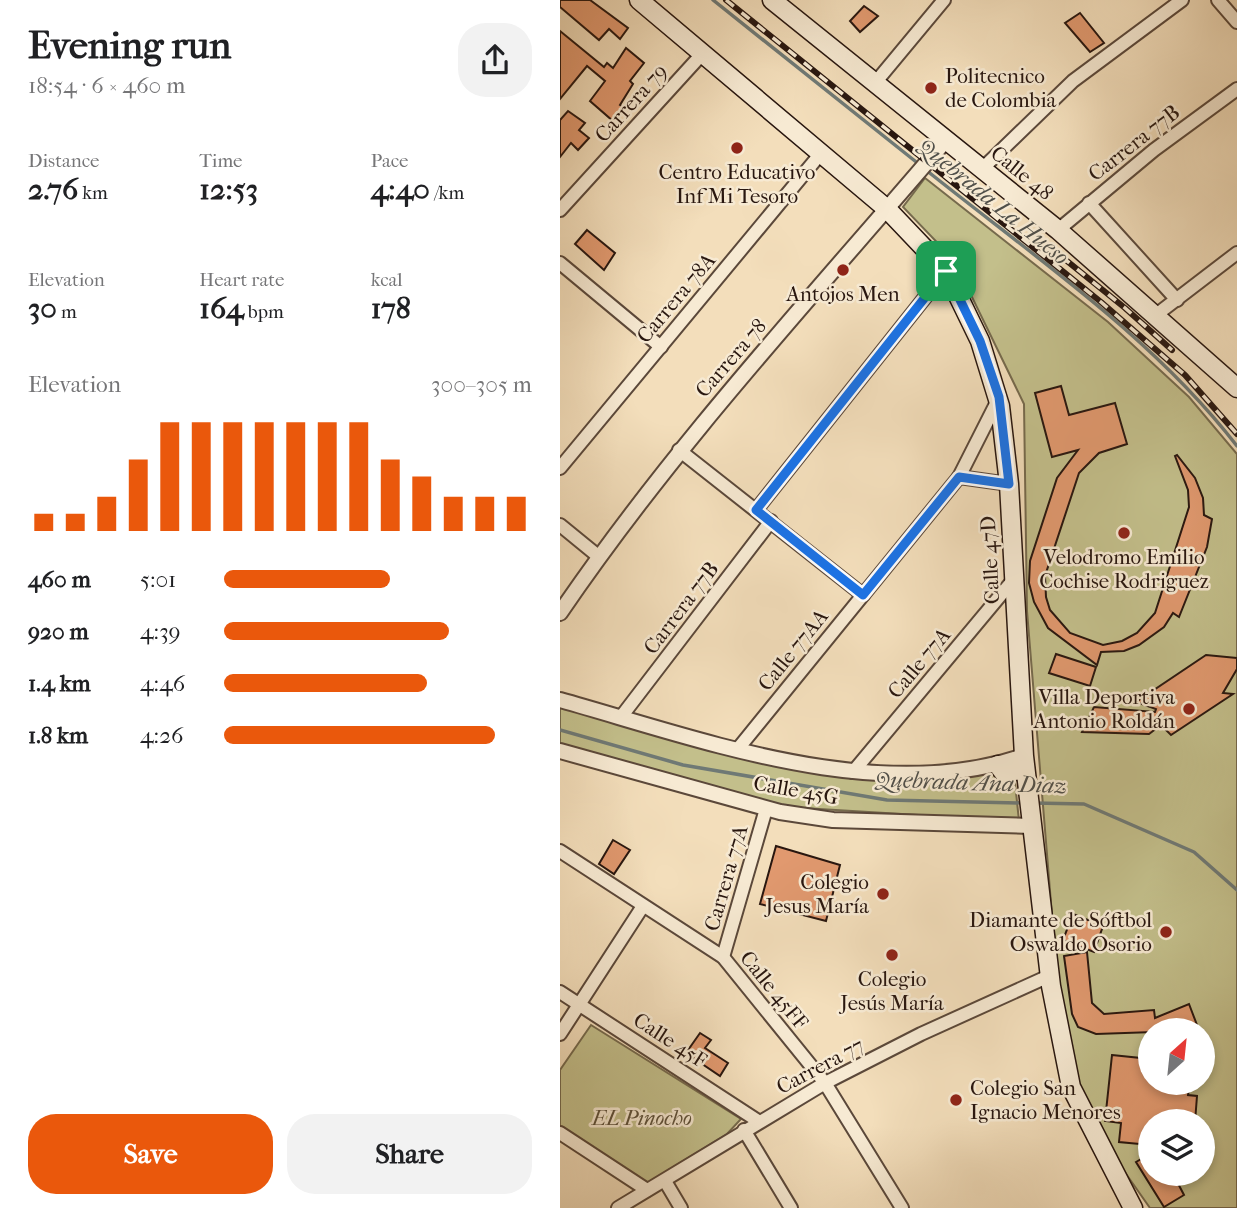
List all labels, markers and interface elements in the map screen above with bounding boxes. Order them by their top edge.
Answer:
text: Evening run [28,23,231,68]
button: share [458,23,532,97]
street label: Carrera 79 [590,59,672,147]
place label: Politecnico de Colombia [945,64,1057,112]
text: 18:54 · 6 × 460 m [28,72,185,99]
marker: Politecnico de Colombia [923,80,939,96]
street label: Carrera 77B [1084,100,1184,186]
water label: Quebrada La Hueso [912,132,1075,271]
marker: Centro Educativo Inf Mi Tesoro [729,140,745,156]
street label: Calle 48 [986,141,1058,205]
text: Distance [28,150,99,172]
text: Time [199,150,243,172]
text: Pace [371,150,409,172]
place label: Centro Educativo Inf Mi Tesoro [658,160,816,208]
text: 2.76 [28,172,78,207]
text: 12:53 [199,172,258,207]
text: 4:40 [371,172,430,207]
text: km [78,182,108,204]
text: /km [430,182,464,204]
pin [916,241,976,301]
street label: Carrera 78A [632,248,721,348]
icon: arrive [927,252,965,290]
marker: Antojos Men [835,262,851,278]
text: Elevation [28,269,105,291]
text: Heart rate [199,269,284,291]
text: kcal [371,269,403,291]
place label: Antojos Men [785,282,900,306]
text: 30 [28,291,57,326]
text: 164 [199,291,244,326]
text: 178 [371,291,411,326]
text: m [57,301,77,323]
text: bpm [244,301,284,323]
street label: Carrera 78 [691,314,771,402]
text: Elevation [28,371,121,398]
text: 300–305 m [431,371,532,398]
street label: Calle 47D [976,515,1004,605]
marker: Velodromo Emilio Cochise Rodriguez [1116,525,1132,541]
place label: Velodromo Emilio Cochise Rodriguez [1039,545,1209,593]
street label: Carrera 77B [639,557,723,659]
text: 460 m [28,566,91,593]
text: 5:01 [140,566,176,593]
street label: Calle 77AA [753,604,833,696]
text: 920 m [28,618,89,645]
text: 4:39 [140,618,181,645]
street label: Calle 77A [883,623,955,703]
text: 1.4 km [28,670,91,697]
text: 4:46 [140,670,185,697]
place label: Villa Deportiva Antonio Roldán [1033,685,1175,733]
marker: Villa Deportiva Antonio Roldán [1181,701,1197,717]
text: 1.8 km [28,722,88,749]
text: 4:26 [140,722,183,749]
water label: Quebrada Ana Diaz [874,766,1067,799]
street label: Calle 45G [752,771,841,809]
street label: Carrera 77A [699,822,753,934]
place label: Colegio Jesus María [763,870,869,918]
marker: Colegio Jesus María [875,886,891,902]
place label: Diamante de Sóftbol Oswaldo Osorio [969,908,1152,956]
marker: Diamante de Sóftbol Oswaldo Osorio [1158,924,1174,940]
street label: Calle 45FF [735,946,813,1034]
marker: Colegio Jesús María [884,947,900,963]
place label: Colegio Jesús María [838,967,944,1015]
street label: Calle 45F [629,1007,711,1073]
north arrow [1138,1018,1214,1096]
map controls [1138,1018,1215,1186]
street label: Carrera 77 [772,1033,868,1099]
place label: Colegio San Ignacio Menores [970,1076,1121,1124]
marker: Colegio San Ignacio Menores [948,1092,964,1108]
park label: EL Pinocho [590,1106,692,1130]
button: layers [1138,1109,1215,1186]
button: Save [28,1114,273,1194]
button: Share [287,1114,532,1194]

